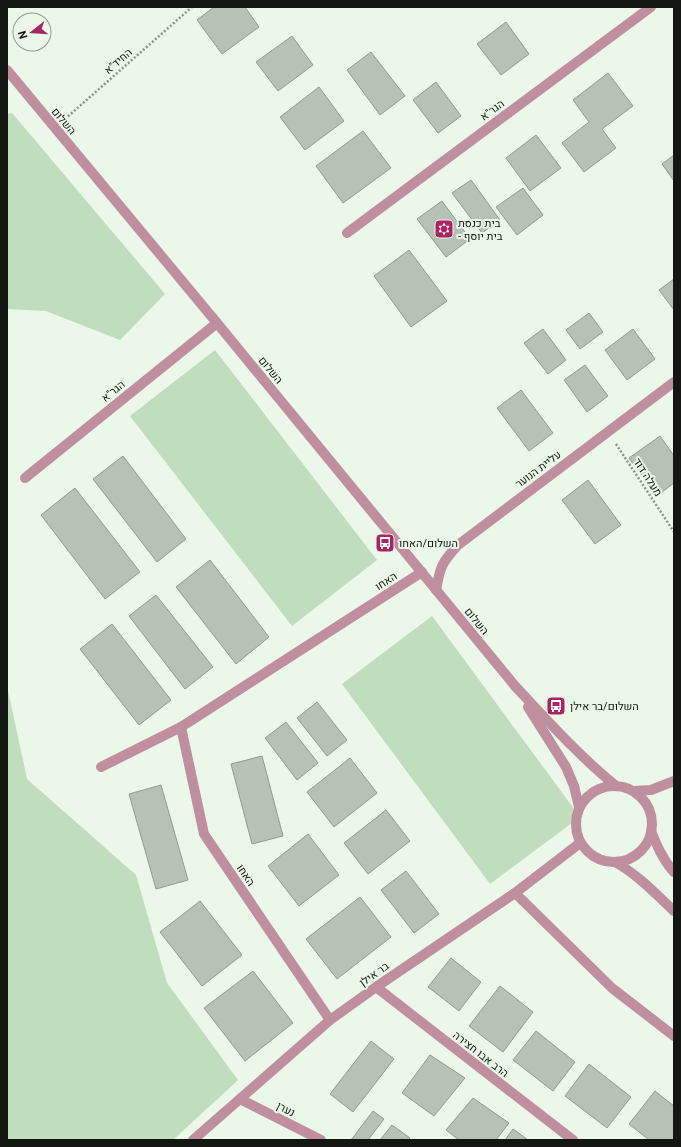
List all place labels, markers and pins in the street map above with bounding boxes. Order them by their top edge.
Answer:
place label: בית כנסת - בית יוסף [458,215,503,245]
synagogue icon: בית כנסת - בית יוסף [433,218,455,240]
bus stop icon: השלום/האחו [374,532,396,554]
place label: השלום/האחו [399,535,458,552]
bus stop icon: השלום/בר אילן [545,695,567,717]
place label: השלום/בר אילן [570,698,639,715]

